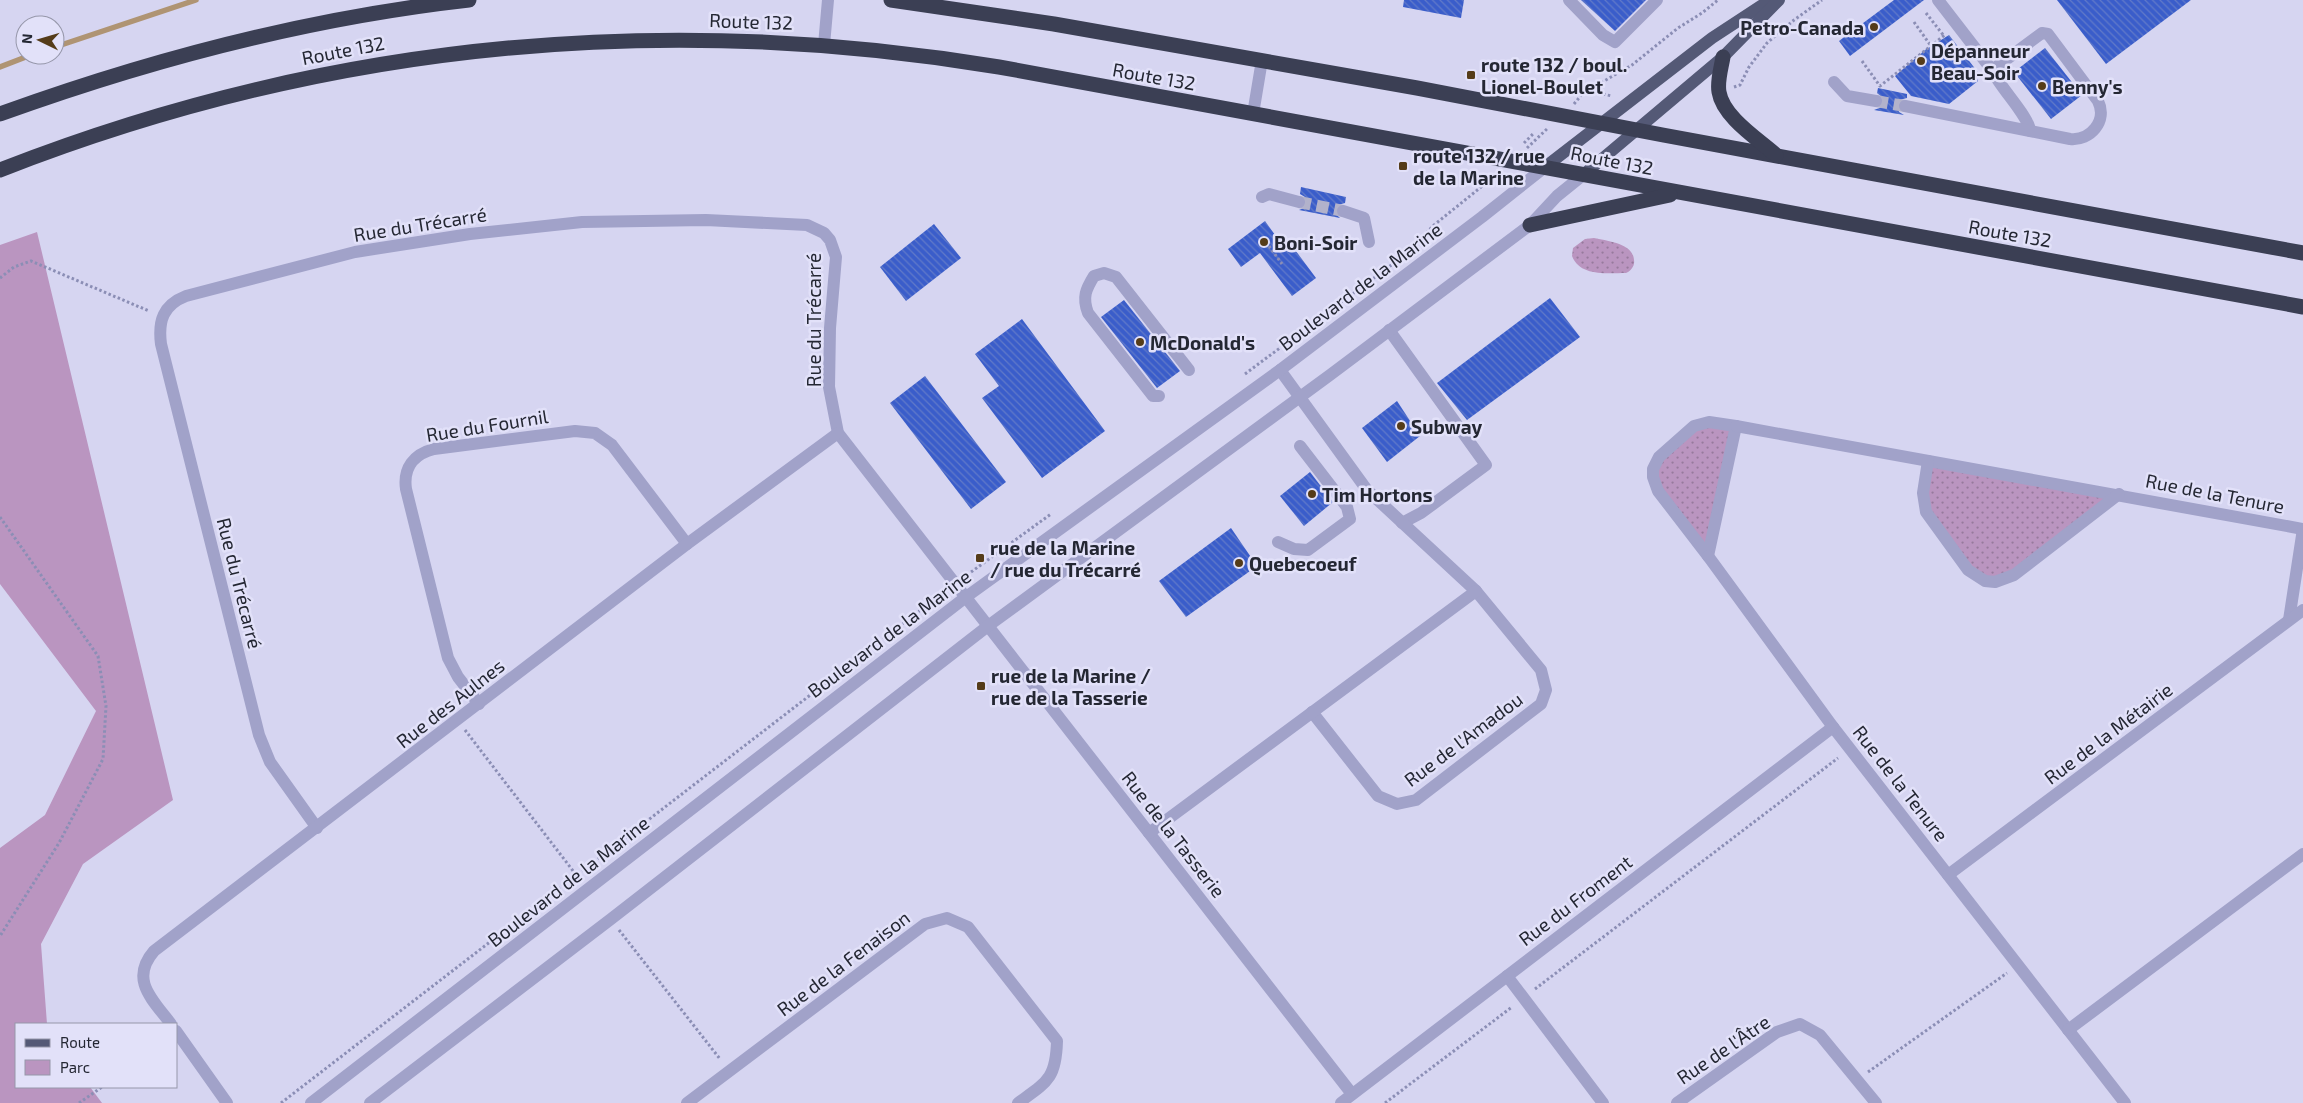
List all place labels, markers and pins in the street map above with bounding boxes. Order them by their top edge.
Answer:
place label: Petro-Canada [1740,16,1864,39]
marker: Petro-Canada [1868,21,1880,33]
place label: Dépanneur Beau-Soir [1931,39,2030,84]
place label: route 132 / boul. Lionel-Boulet [1481,53,1627,98]
marker: Dépanneur Beau-Soir [1915,55,1927,67]
marker: route 132 / boul. Lionel-Boulet [1465,69,1477,81]
place label: Benny's [2052,75,2123,99]
marker: Benny's [2036,80,2048,92]
place label: route 132 / rue de la Marine [1413,144,1545,189]
marker: route 132 / rue de la Marine [1397,160,1409,172]
place label: Boni-Soir [1274,231,1358,254]
marker: Boni-Soir [1258,236,1270,248]
place label: McDonald's [1150,331,1255,354]
marker: McDonald's [1134,336,1146,348]
place label: Subway [1411,415,1482,439]
marker: Subway [1395,420,1407,432]
place label: Tim Hortons [1322,483,1433,506]
marker: Tim Hortons [1306,488,1318,500]
place label: rue de la Marine / rue du Trécarré [990,536,1141,581]
marker: rue de la Marine / rue du Trécarré [974,552,986,564]
place label: Quebecoeuf [1249,552,1358,576]
marker: Quebecoeuf [1233,557,1245,569]
place label: rue de la Marine / rue de la Tasserie [991,664,1151,709]
marker: rue de la Marine / rue de la Tasserie [975,680,987,692]

